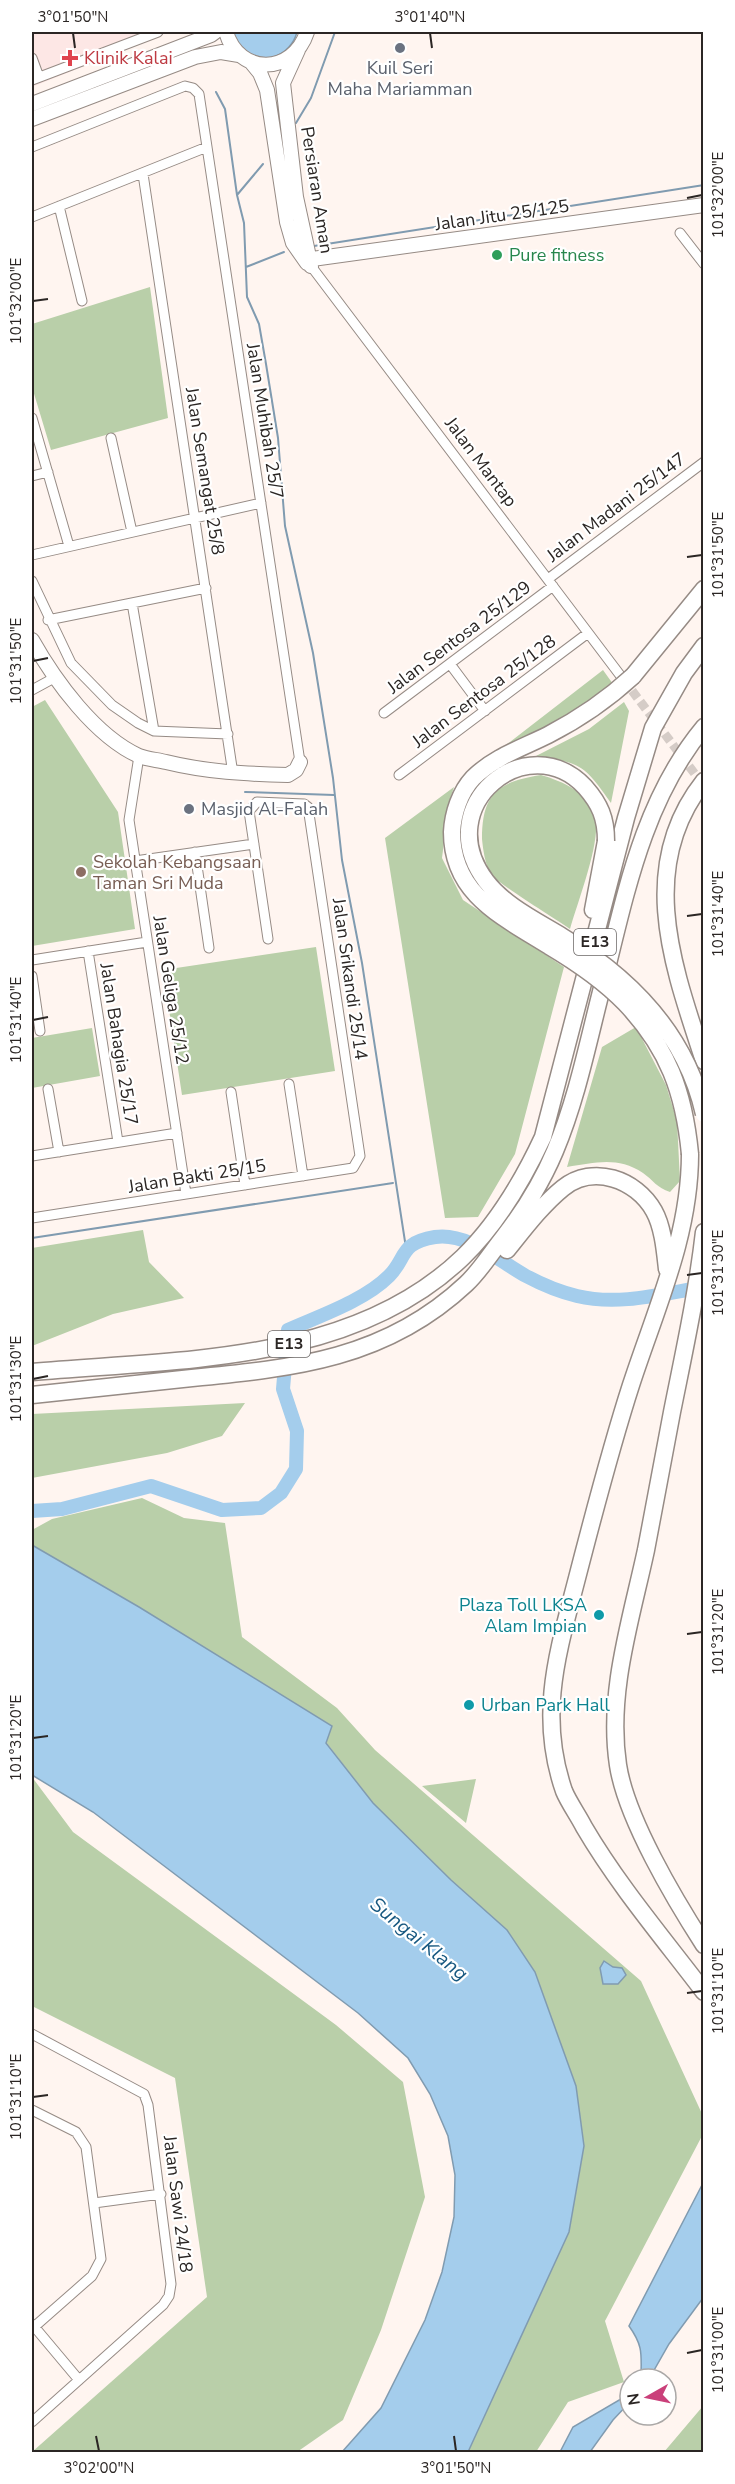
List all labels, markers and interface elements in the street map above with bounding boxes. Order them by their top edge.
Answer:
text: 3°01'50"N [38,7,108,27]
text: 3°01'40"N [395,7,465,27]
marker: Kuil Seri Maha Mariamman [393,41,407,55]
place label: Klinik Kalai [84,46,173,70]
marker: Klinik Kalai [61,49,79,67]
place label: Kuil Seri Maha Mariamman [328,56,473,101]
street label: Persiaran Aman [295,125,339,255]
text: 101°32'00"E [708,152,728,238]
street label: Jalan Jitu 25/125 [432,194,571,236]
place label: Pure fitness [509,243,604,267]
marker: Pure fitness [490,248,504,262]
text: 101°32'00"E [6,258,26,344]
street label: Jalan Muhibah 25/7 [241,340,289,501]
street label: Jalan Semangat 25/8 [180,384,230,557]
street label: Jalan Mantap [439,411,523,512]
street label: Jalan Madani 25/147 [541,447,690,568]
text: 101°31'50"E [708,512,728,598]
street label: Jalan Sentosa 25/129 [381,575,536,700]
text: 101°31'50"E [6,618,26,704]
street label: Jalan Sentosa 25/128 [406,629,561,754]
place label: Masjid Al-Falah [201,797,328,821]
marker: Masjid Al-Falah [182,802,196,816]
place label: Sekolah Kebangsaan Taman Sri Muda [93,850,262,895]
marker: Sekolah Kebangsaan Taman Sri Muda [74,865,88,879]
text: 101°31'40"E [708,871,728,957]
street label: Jalan Srikandi 25/14 [327,896,373,1062]
street label: Jalan Geliga 25/12 [147,913,195,1066]
road number: E13 [574,929,616,955]
street label: Jalan Bahagia 25/17 [94,960,144,1127]
text: 101°31'40"E [6,977,26,1063]
street label: Jalan Bakti 25/15 [125,1153,268,1199]
text: 101°31'30"E [708,1230,728,1316]
road number: E13 [268,1331,310,1357]
text: 101°31'30"E [6,1336,26,1422]
text: 101°31'20"E [708,1589,728,1675]
place label: Plaza Toll LKSA Alam Impian [459,1593,587,1638]
marker: Plaza Toll LKSA Alam Impian [592,1608,606,1622]
place label: Urban Park Hall [481,1693,611,1717]
text: 101°31'20"E [6,1695,26,1781]
marker: Urban Park Hall [462,1698,476,1712]
water label: Sungai Klang [364,1891,474,1987]
text: 101°31'10"E [708,1948,728,2034]
text: 101°31'10"E [6,2054,26,2140]
street label: Jalan Sawi 24/18 [158,2133,198,2274]
text: 101°31'00"E [708,2307,728,2393]
north arrow [618,2367,678,2427]
text: N [622,2392,646,2407]
text: 3°02'00"N [64,2458,134,2478]
text: 3°01'50"N [421,2458,491,2478]

